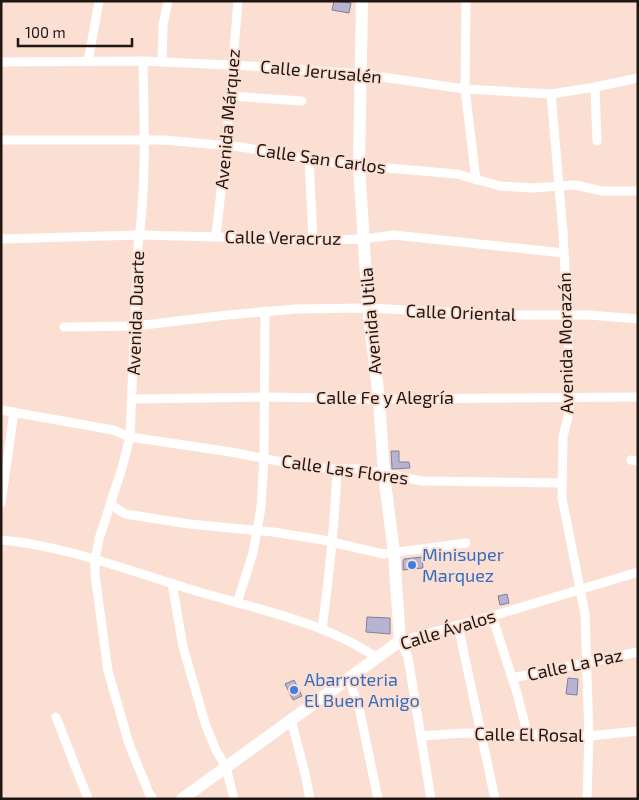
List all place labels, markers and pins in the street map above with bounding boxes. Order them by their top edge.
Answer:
place label: Minisuper Marquez [422,543,504,586]
marker: Minisuper Marquez [406,559,418,571]
place label: Abarroteria El Buen Amigo [304,668,420,711]
marker: Abarroteria El Buen Amigo [288,684,300,696]

